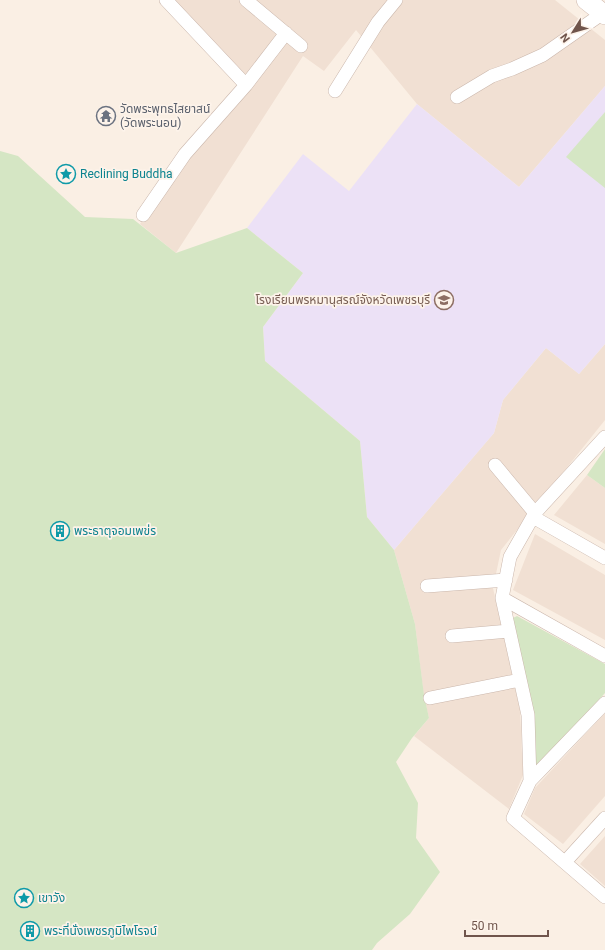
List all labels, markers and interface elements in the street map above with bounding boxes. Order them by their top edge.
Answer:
north arrow [553,12,593,52]
text: N [558,31,573,45]
place label: วัดพระพุทธไสยาสน์ (วัดพระนอน) [120,102,210,130]
temple icon: วัดพระพุทธไสยาสน์ (วัดพระนอน) [95,105,117,127]
place icon: Reclining Buddha [55,163,77,185]
place label: Reclining Buddha [80,167,173,181]
school or university icon: โรงเรียนพรหมานุสรณ์จังหวัดเพชรบุรี [433,289,455,311]
place label: โรงเรียนพรหมานุสรณ์จังหวัดเพชรบุรี [256,293,430,307]
building icon: พระธาตุจอมเพข่ร [49,520,71,542]
place label: พระธาตุจอมเพข่ร [74,524,156,538]
place icon: เขาวัง [13,887,35,909]
place label: เขาวัง [38,891,65,905]
scale bar [465,912,548,938]
text: 50 m [471,919,498,933]
building icon: พระที่นั่งเพชรภูมิไพโรจน์ [19,920,41,942]
place label: พระที่นั่งเพชรภูมิไพโรจน์ [44,922,157,938]

